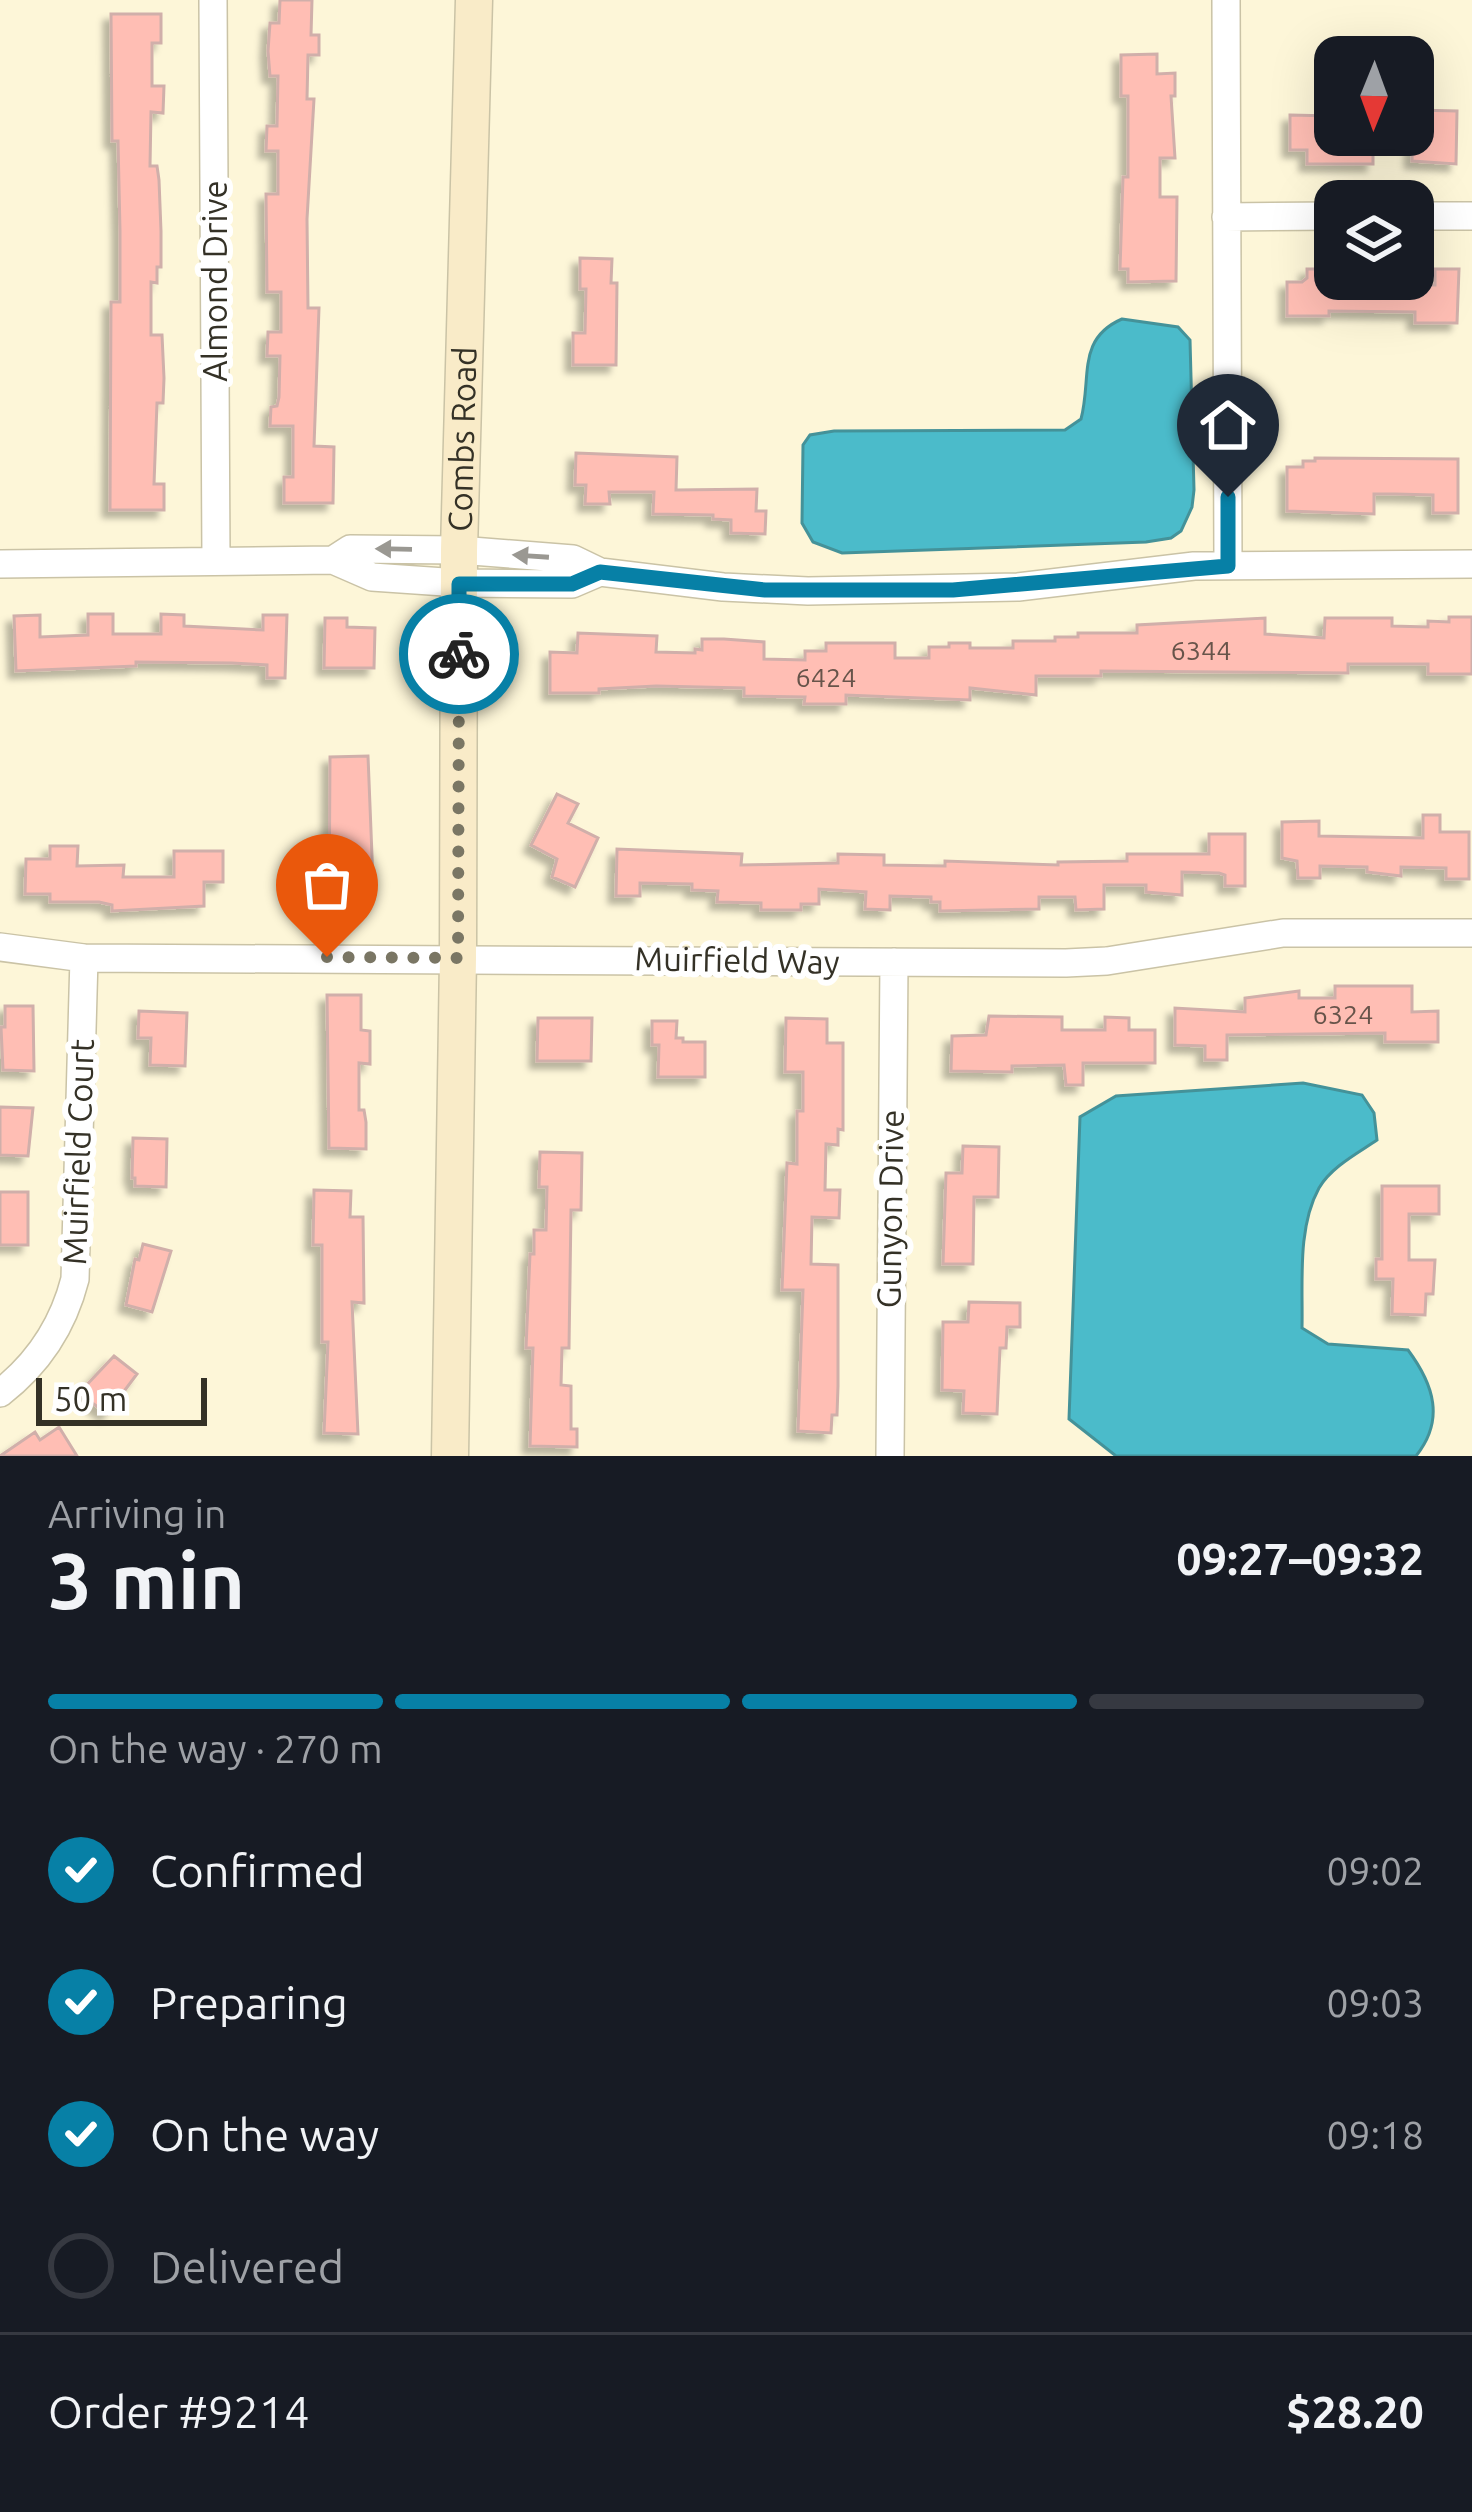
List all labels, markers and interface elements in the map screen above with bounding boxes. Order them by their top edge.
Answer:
north arrow [1314,36,1434,156]
map controls [1314,36,1434,300]
street label: Almond Drive [196,180,233,382]
button: layers [1314,180,1434,300]
street label: Combs Road [441,346,483,532]
pin [1177,374,1279,497]
icon: home [1195,392,1261,458]
one-way arrow [374,539,412,559]
one-way arrow [512,546,549,565]
courier [399,594,519,714]
icon: bike [426,621,492,687]
house number: 6344 [1171,635,1231,665]
house number: 6424 [796,662,856,692]
pin [276,834,378,957]
icon: bag [294,852,360,918]
street label: Muirfield Way [634,939,840,980]
house number: 6324 [1313,999,1373,1029]
street label: Muirfield Court [55,1038,100,1266]
street label: Gunyon Drive [869,1109,910,1309]
scale bar [36,1372,207,1425]
text: 50 m [54,1380,127,1417]
text: Arriving in [48,1492,226,1535]
text: 09:27–09:32 [1176,1533,1424,1584]
text: 3 min [48,1536,245,1624]
text: On the way · 270 m [48,1727,383,1770]
icon: check [48,1837,114,1903]
text: Confirmed [150,1845,365,1896]
text: 09:02 [1326,1849,1424,1892]
icon: check [48,1969,114,2035]
text: Preparing [150,1977,348,2028]
text: 09:03 [1326,1981,1424,2024]
icon: check [48,2101,114,2167]
text: On the way [150,2109,379,2160]
text: 09:18 [1326,2113,1424,2156]
text: Delivered [150,2241,344,2292]
text: Order #9214 [48,2386,310,2437]
text: $28.20 [1286,2386,1424,2437]

